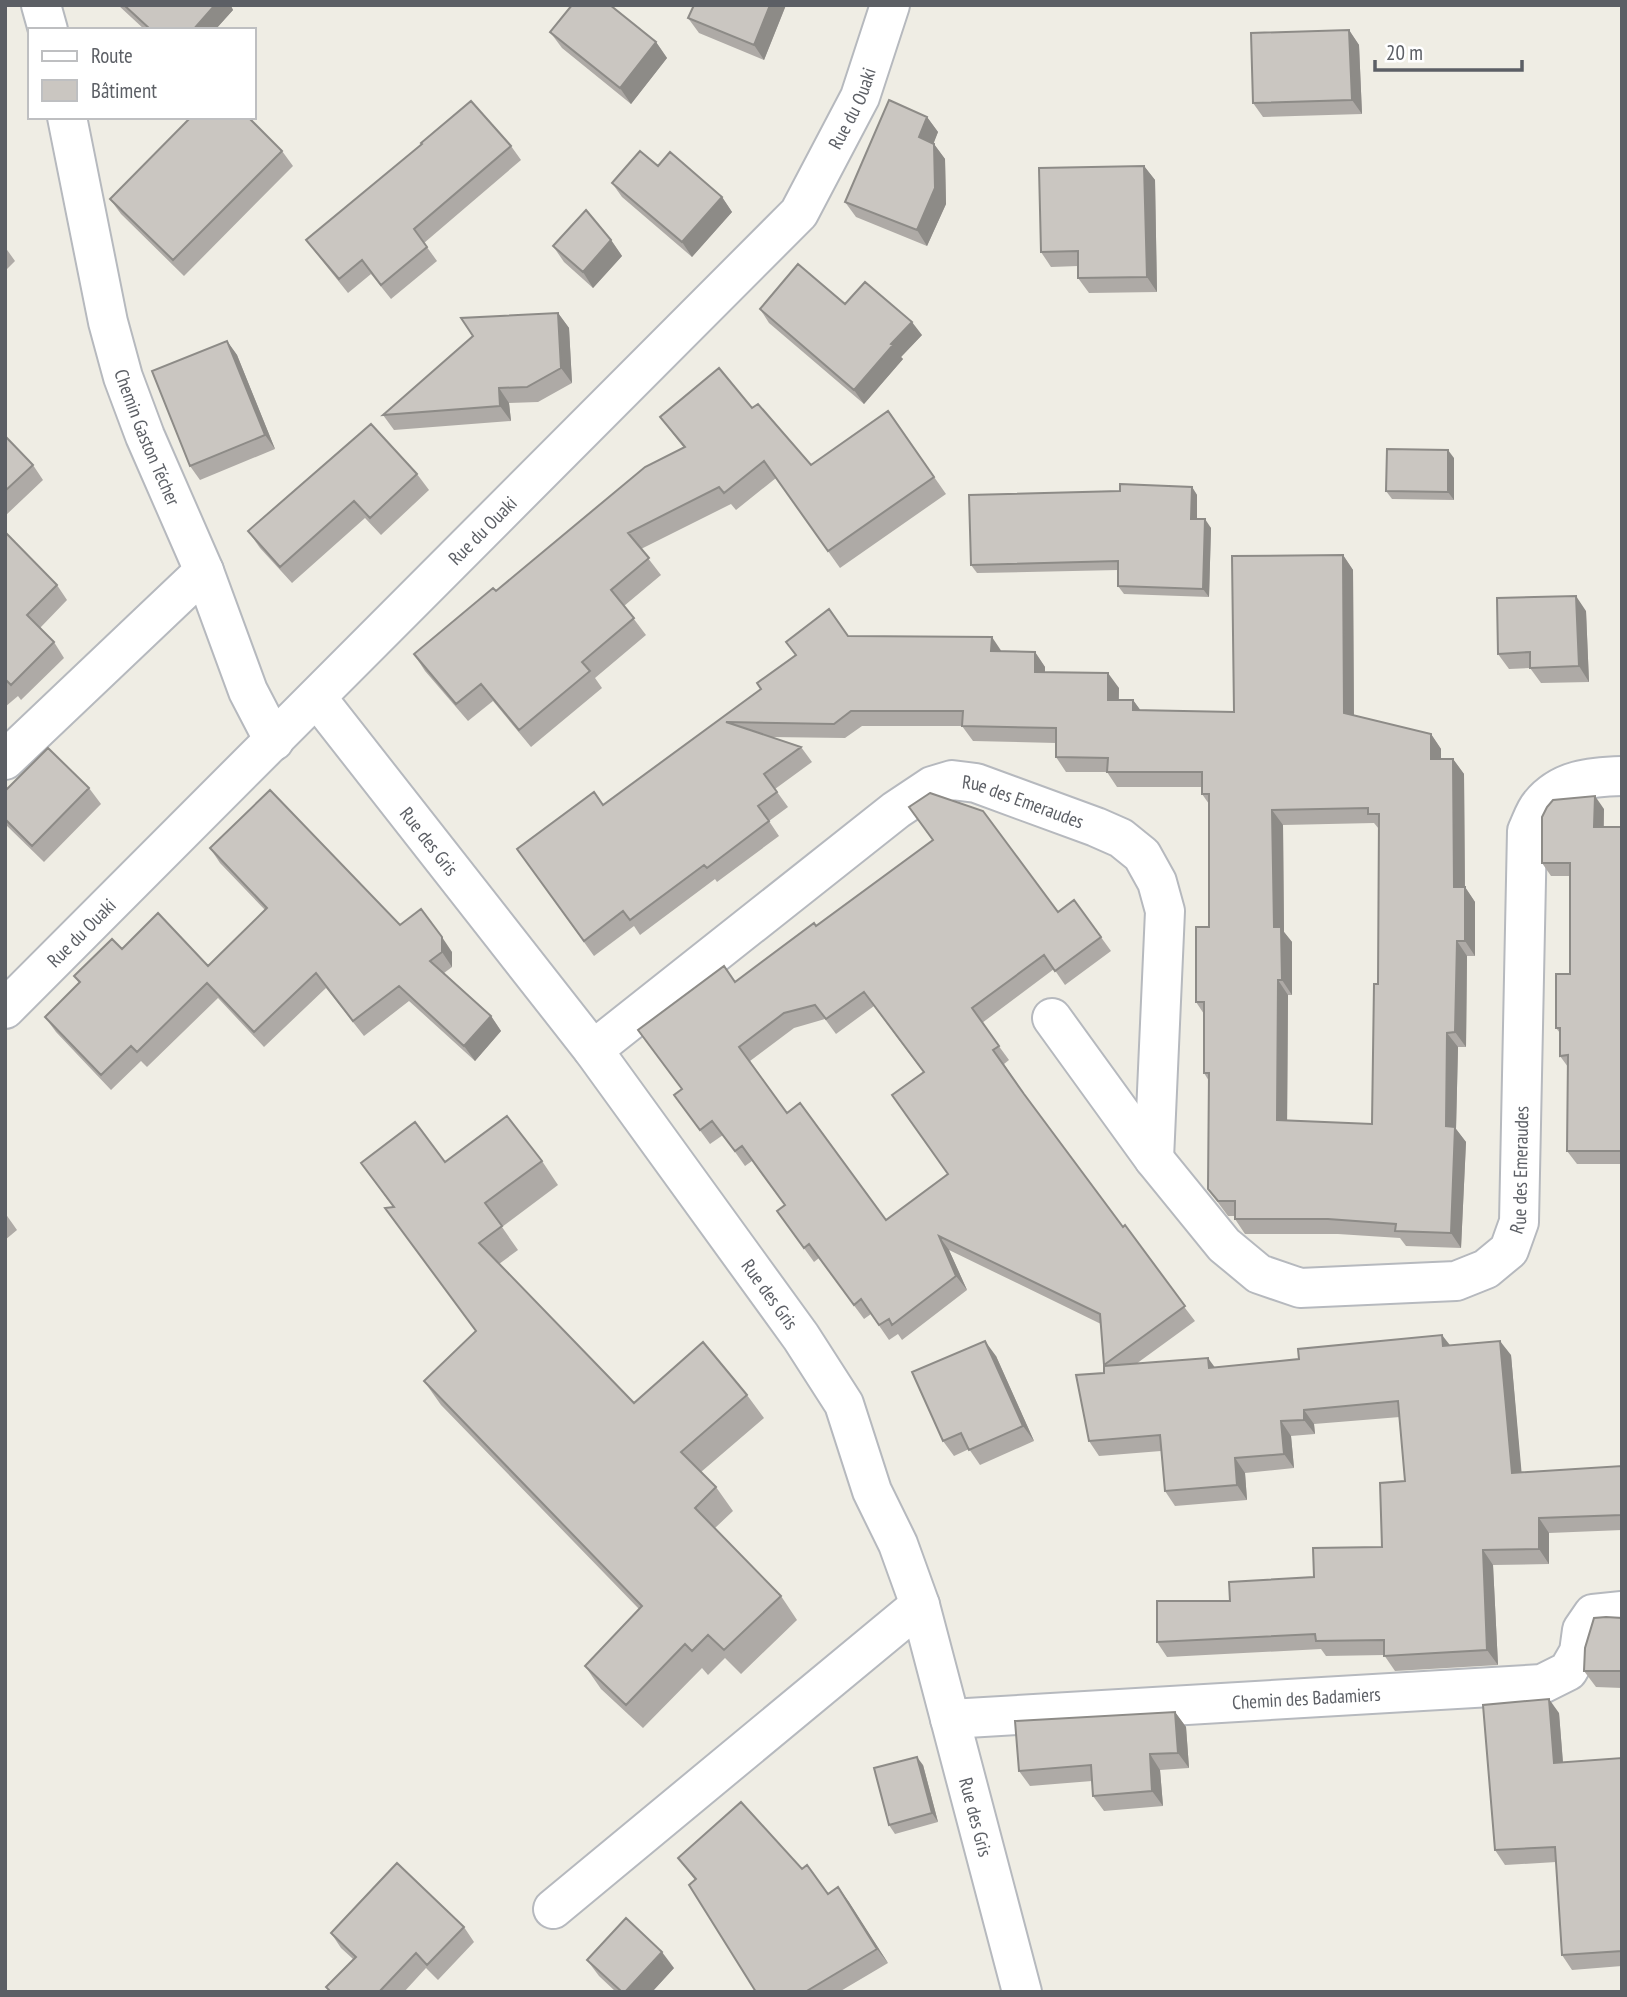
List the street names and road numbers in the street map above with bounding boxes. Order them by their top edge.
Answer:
street label: Rue du Ouaki [823,64,881,153]
street label: Chemin Gaston Técher [109,366,186,510]
street label: Rue du Ouaki [443,491,522,570]
street label: Rue des Emeraudes [961,769,1087,834]
street label: Rue des Gris [395,802,464,880]
street label: Rue du Ouaki [42,893,121,972]
street label: Rue des Emeraudes [1504,1106,1533,1237]
street label: Rue des Gris [737,1254,804,1334]
street label: Chemin des Badamiers [1231,1682,1381,1714]
street label: Rue des Gris [954,1775,998,1859]

